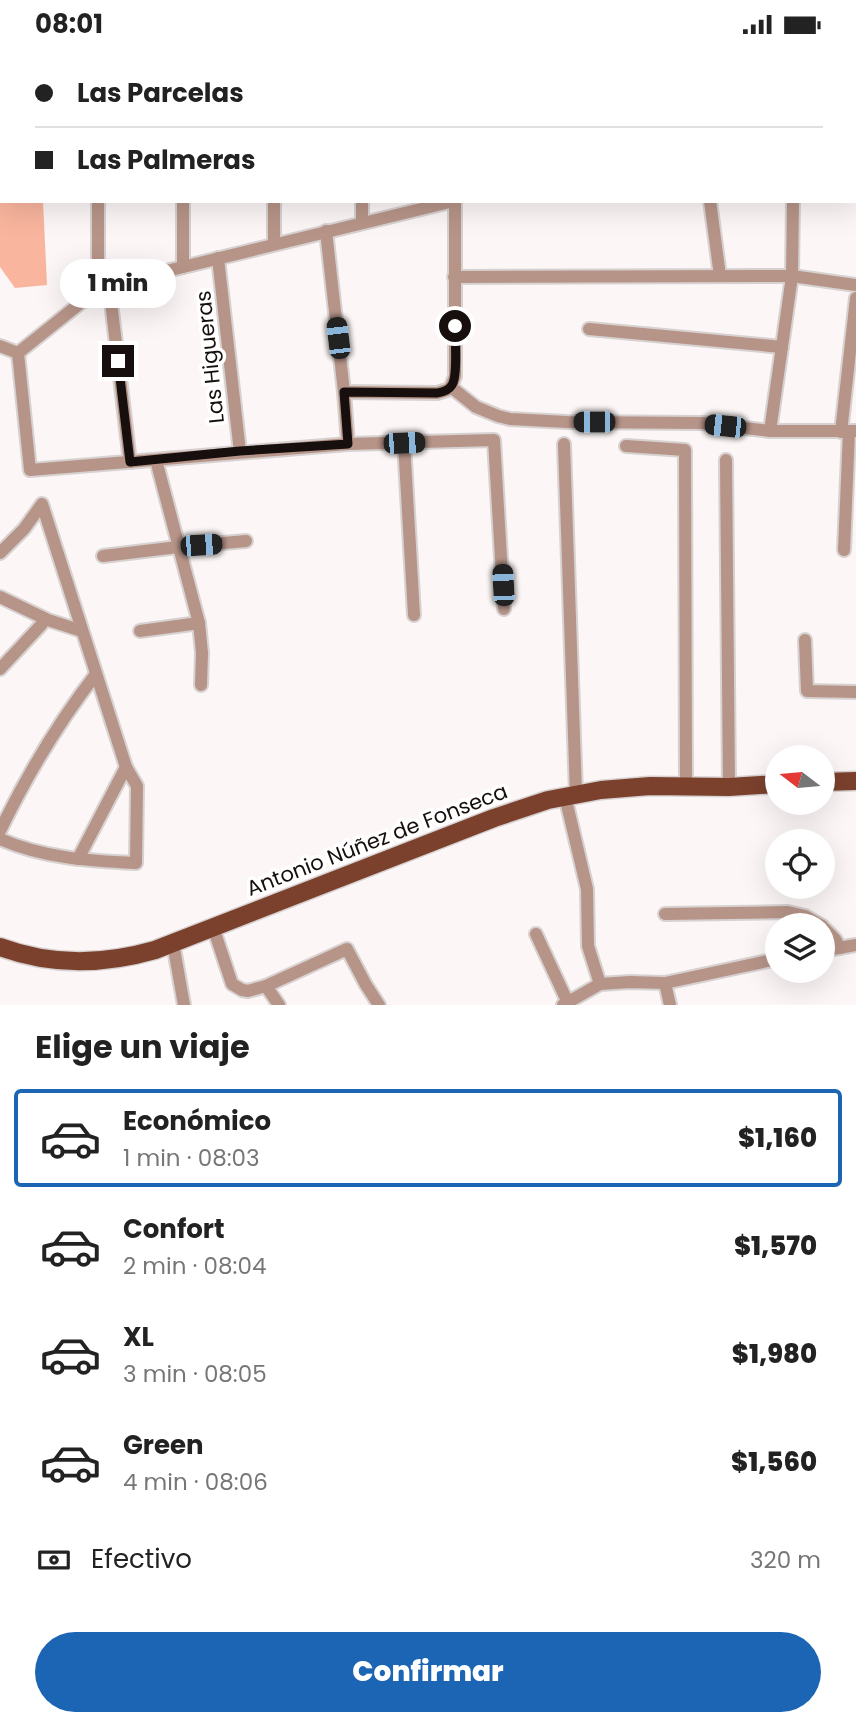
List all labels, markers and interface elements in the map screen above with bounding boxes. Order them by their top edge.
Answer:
text: 08:01 [35,6,103,42]
text: Las Parcelas [77,75,244,111]
text: Las Palmeras [77,142,255,178]
callout: 1 min [60,259,176,309]
text: 1 min [88,267,148,299]
street label: Las Higueras [188,289,231,425]
route start [439,310,471,342]
car [326,316,351,360]
route end [102,345,134,377]
car [574,412,616,433]
car [704,413,747,439]
car [383,432,426,454]
car [180,533,223,557]
car [492,563,515,607]
north arrow [765,745,835,815]
map controls [765,745,835,983]
street label: Antonio Núñez de Fonseca [242,776,511,903]
button: locate [765,829,835,899]
button: layers [765,913,835,983]
text: Elige un viaje [35,1024,250,1069]
text: Económico [123,1103,271,1139]
icon: car [39,1107,102,1170]
text: $1,160 [738,1120,817,1156]
text: 1 min · 08:03 [123,1142,260,1174]
text: Confort [123,1211,225,1247]
icon: car [39,1215,102,1278]
text: $1,570 [734,1228,817,1264]
text: 2 min · 08:04 [123,1250,266,1282]
text: XL [123,1319,154,1355]
icon: car [39,1323,102,1386]
text: $1,980 [732,1336,817,1372]
text: 3 min · 08:05 [123,1358,267,1390]
text: Green [123,1427,204,1463]
icon: car [39,1431,102,1494]
text: $1,560 [731,1444,817,1480]
text: 4 min · 08:06 [123,1466,268,1498]
icon: cash [35,1541,73,1579]
text: Efectivo [91,1541,192,1577]
text: 320 m [750,1544,821,1576]
button: Confirmar [35,1632,821,1712]

